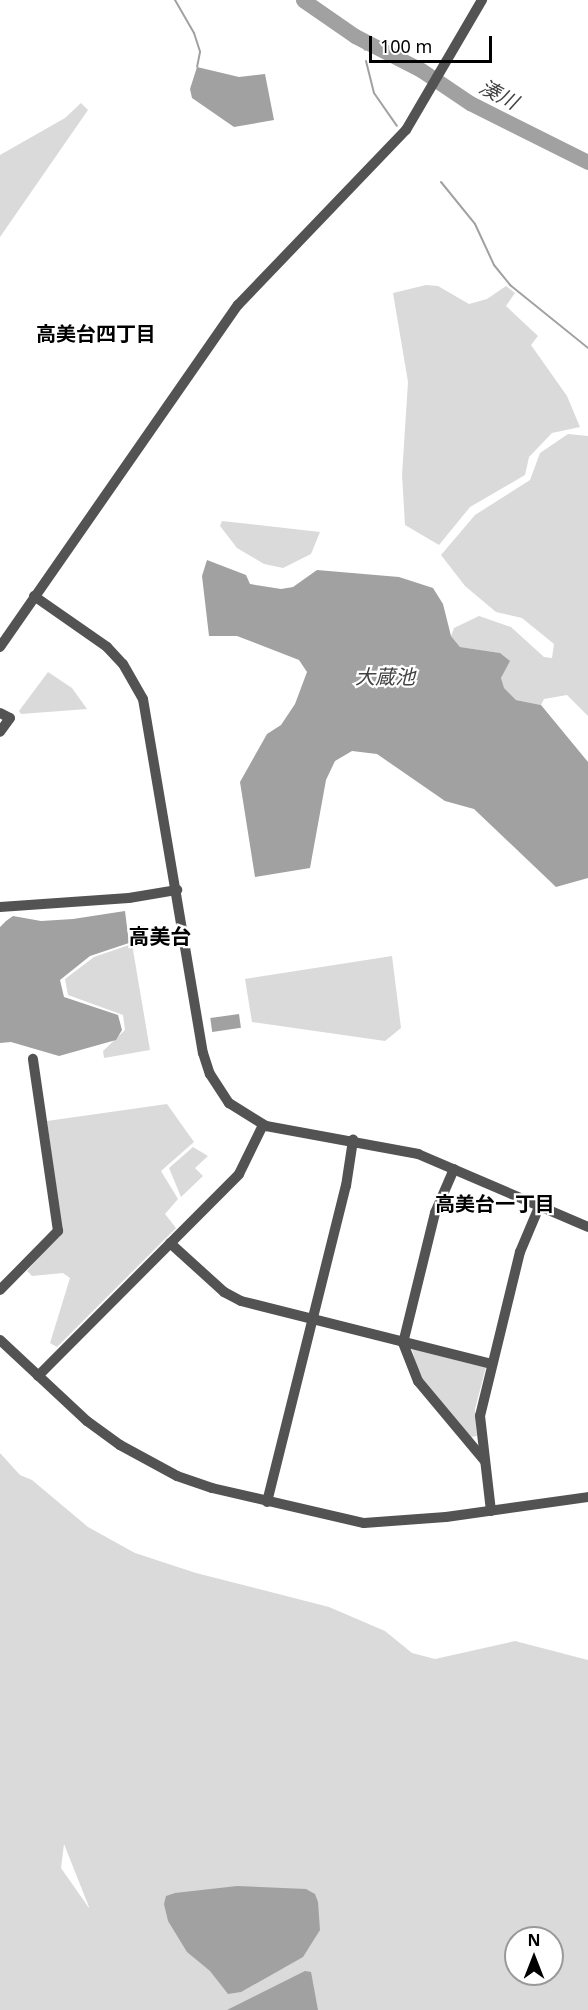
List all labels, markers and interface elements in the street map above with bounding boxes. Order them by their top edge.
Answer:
scale bar [372,24,495,62]
text: 100 m [380,34,432,58]
water label: 湊川 [476,74,522,114]
district label: 高美台四丁目 [36,321,156,345]
water label: 大蔵池 [355,664,415,688]
district label: 高美台 [129,923,191,949]
district label: 高美台一丁目 [435,1191,555,1215]
north arrow [504,1926,564,1986]
text: N [527,1929,541,1951]

